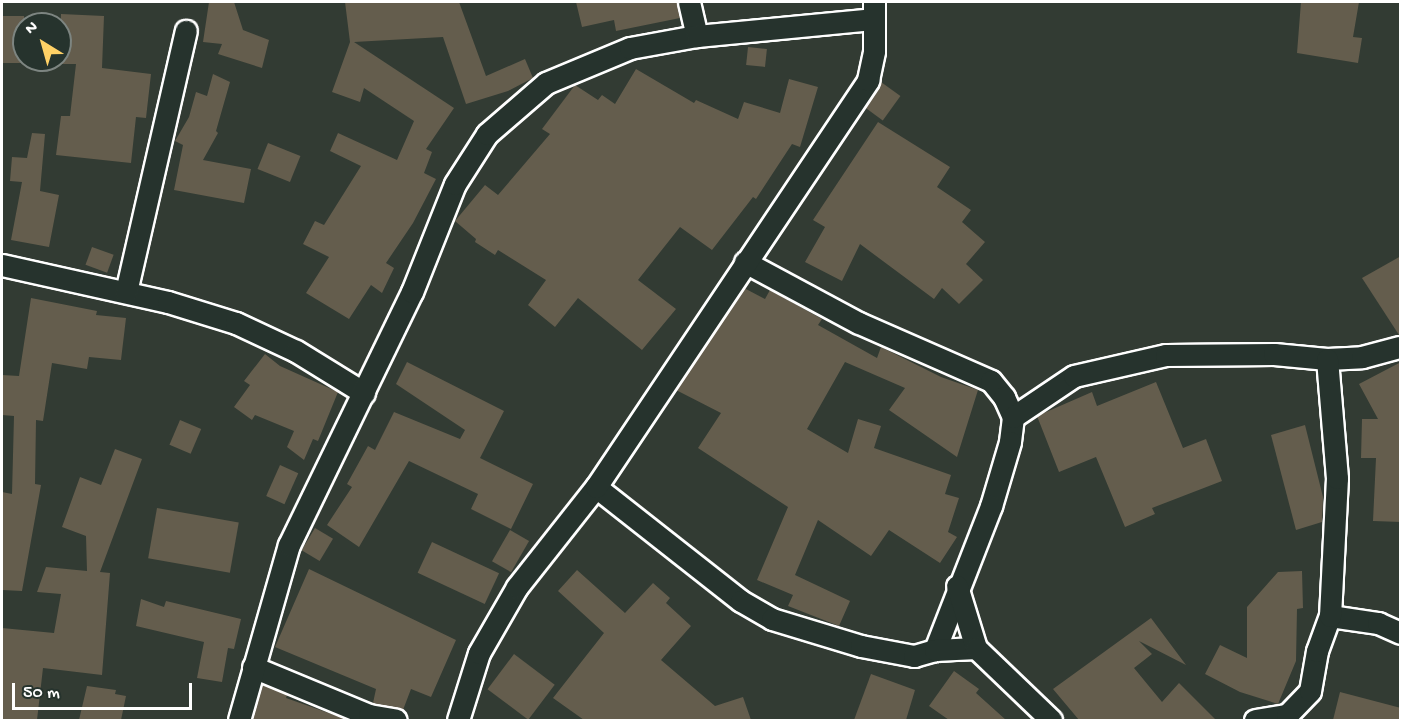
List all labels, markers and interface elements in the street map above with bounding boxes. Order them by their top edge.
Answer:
north arrow [12,12,72,72]
text: N [22,18,42,40]
scale bar [15,671,195,709]
text: 50 m [23,683,60,704]

